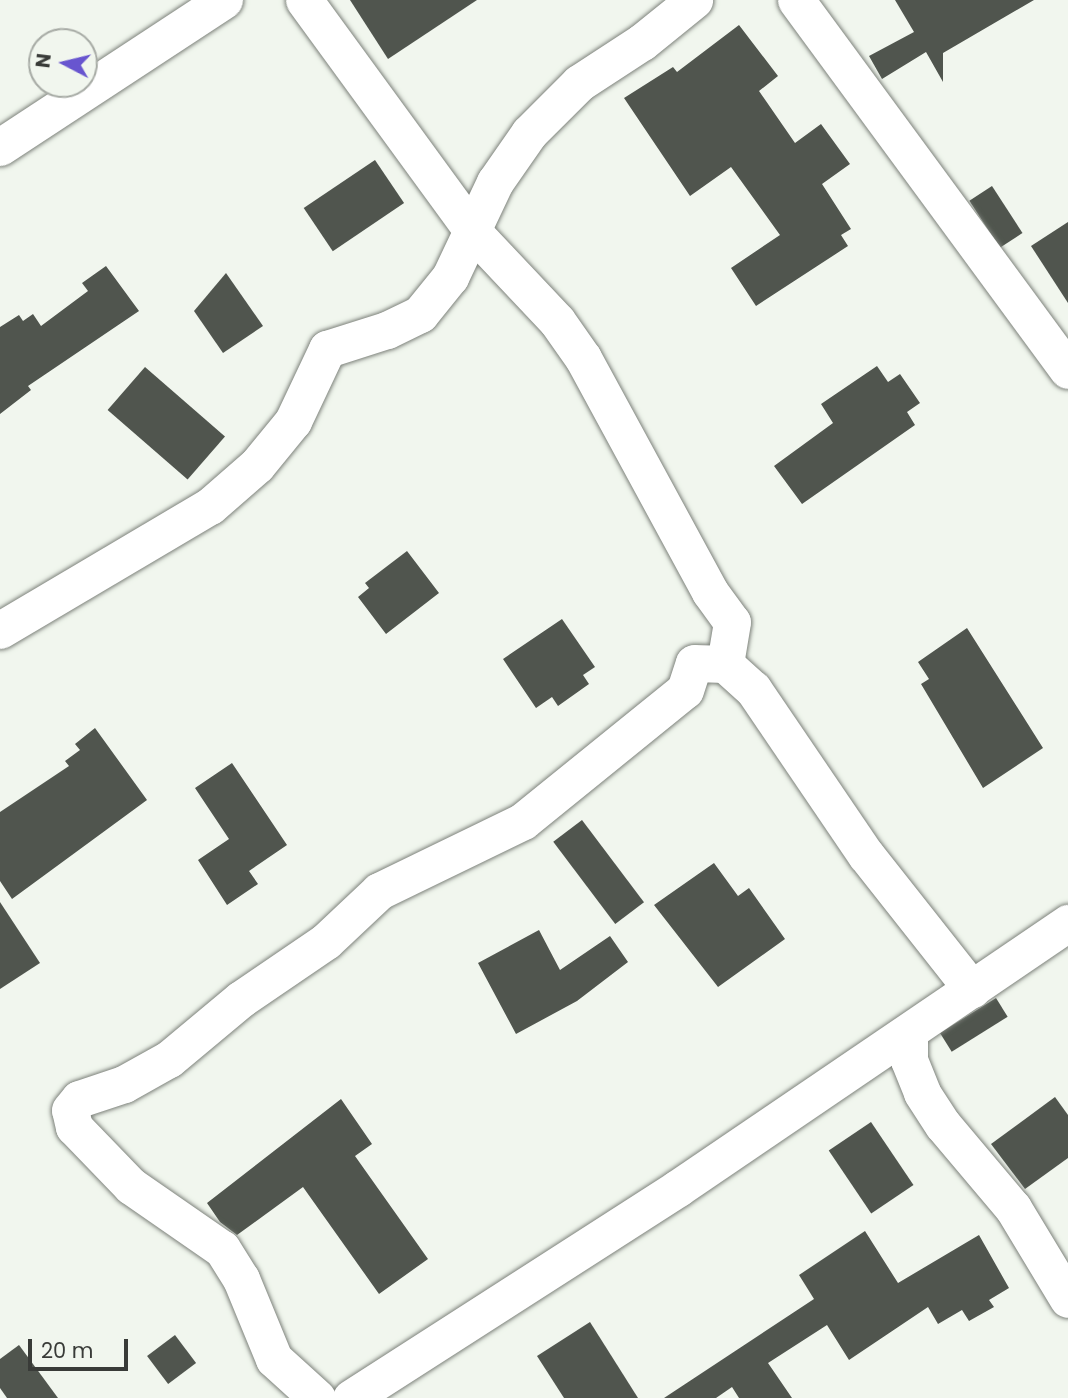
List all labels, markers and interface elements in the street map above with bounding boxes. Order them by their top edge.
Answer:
north arrow [28,28,98,98]
text: N [29,52,58,69]
scale bar [32,1324,131,1368]
text: 20 m [41,1336,94,1365]

